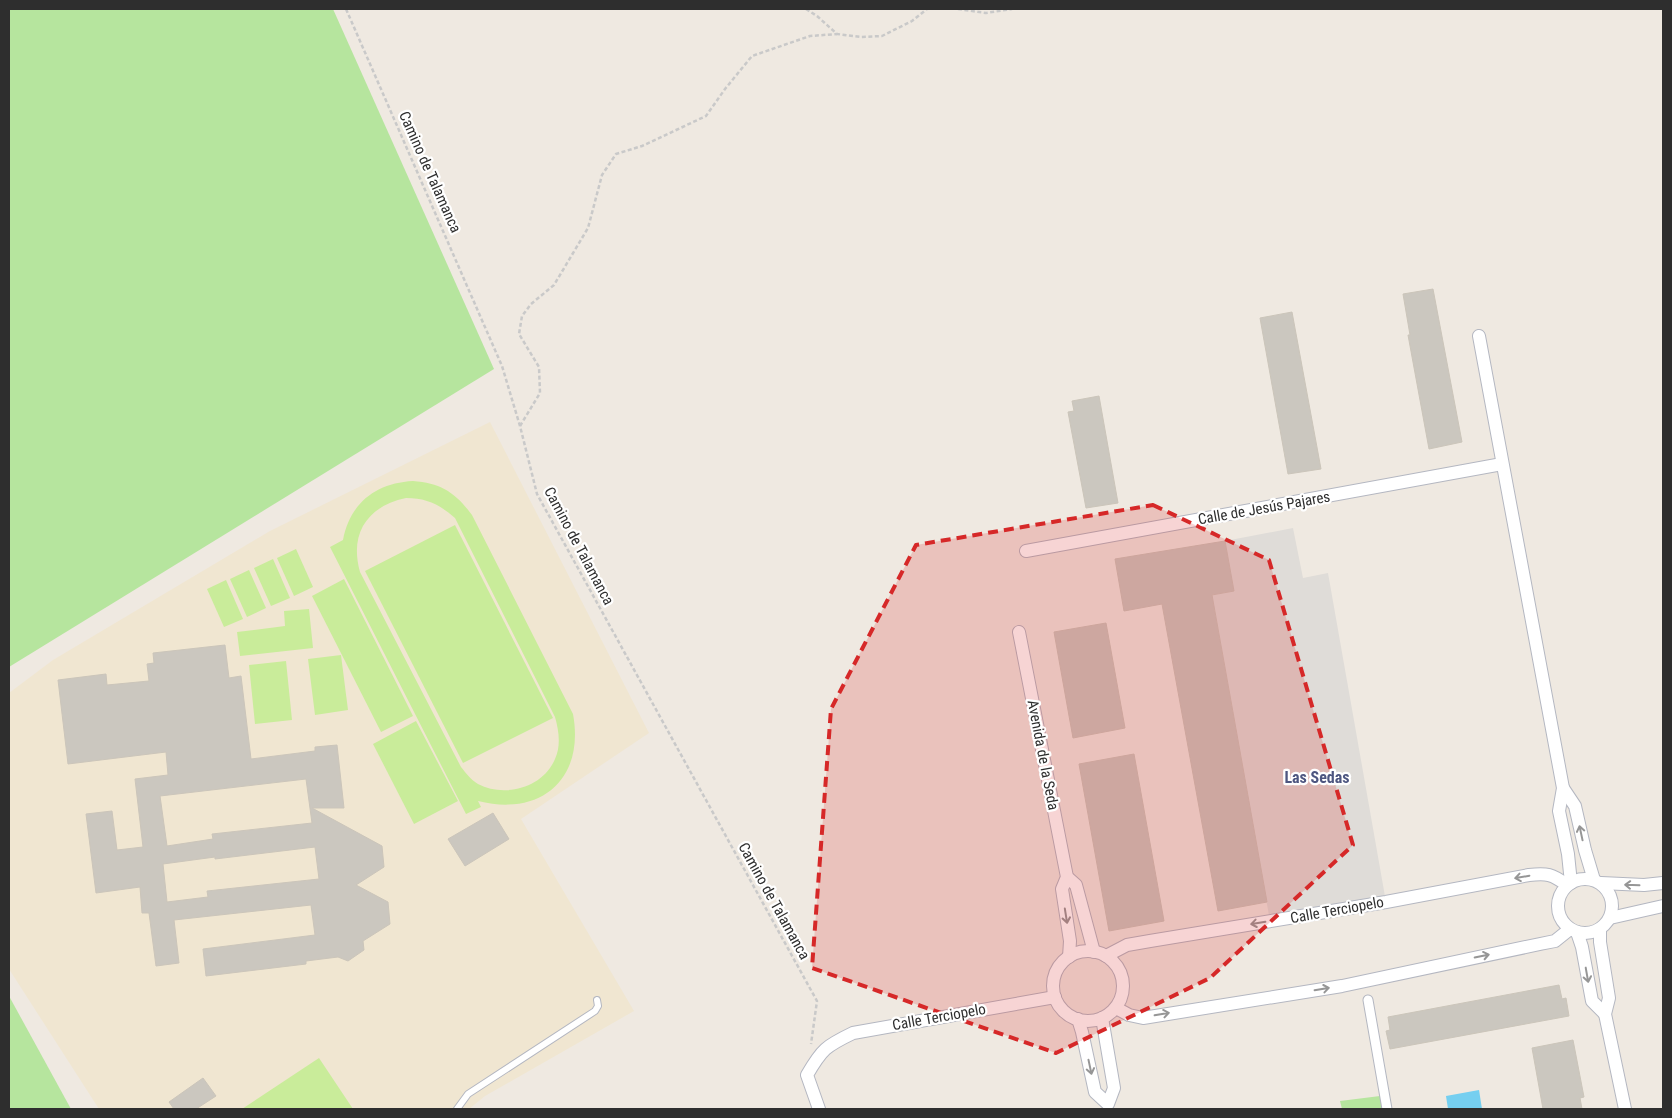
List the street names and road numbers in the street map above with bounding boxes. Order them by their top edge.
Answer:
street label: Camino de Talamanca [395,109,465,235]
street label: Camino de Talamanca [540,484,618,608]
street label: Calle de Jesús Pajares [1197,487,1332,528]
street label: Avenida de la Seda [1023,698,1063,812]
street label: Camino de Talamanca [734,839,814,963]
street label: Calle Terciopelo [1289,893,1385,927]
street label: Calle Terciopelo [891,1000,987,1034]

